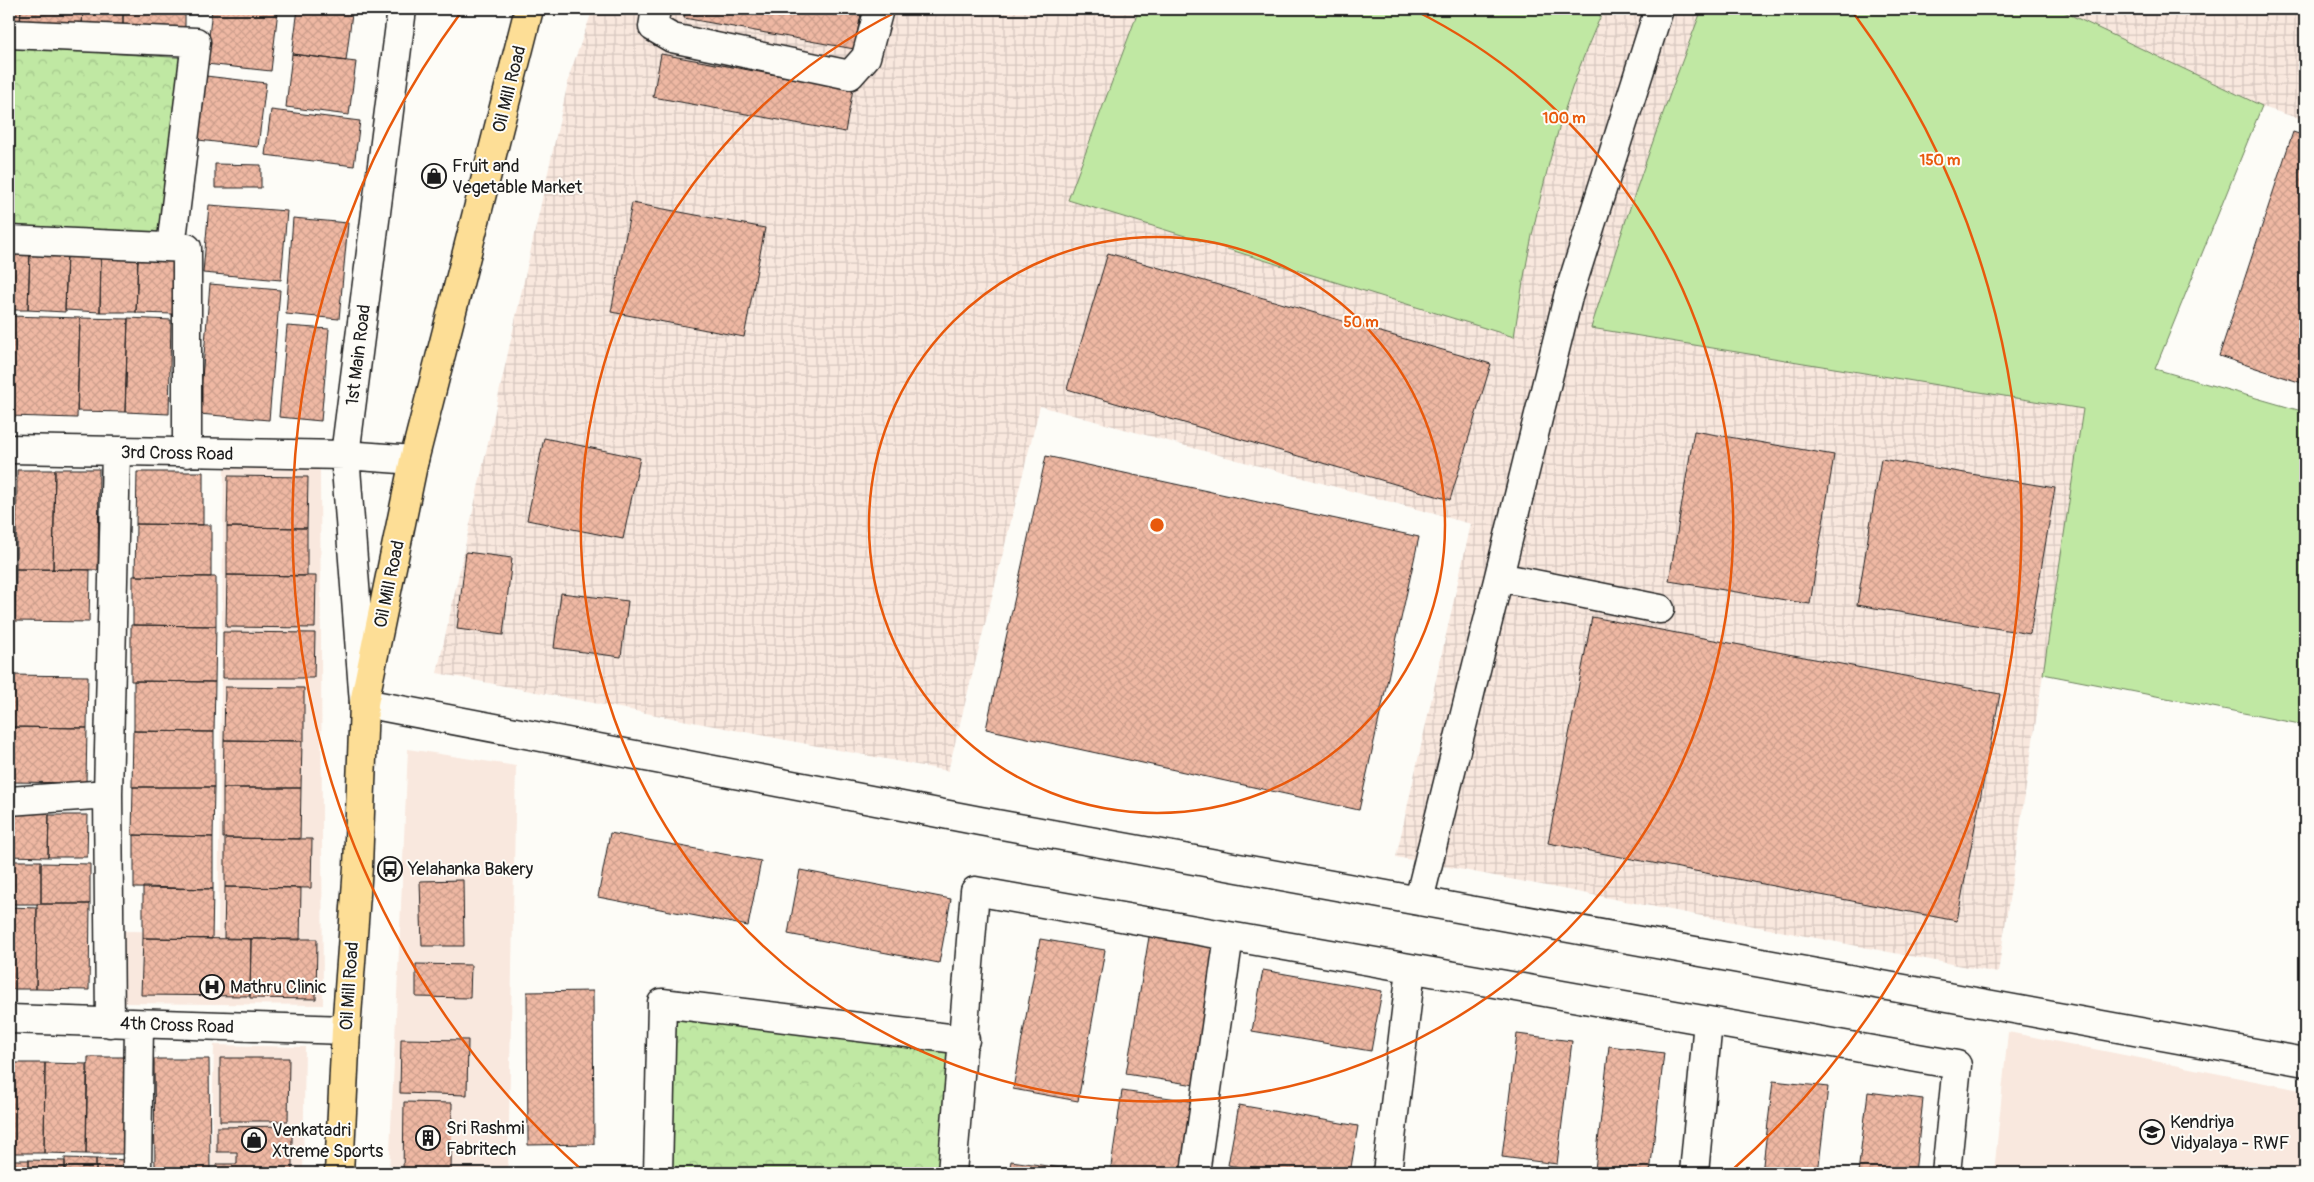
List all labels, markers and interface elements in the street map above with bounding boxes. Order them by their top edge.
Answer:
street label: Oil Mill Road [488,43,531,135]
text: 100 m [1543,109,1585,128]
text: 150 m [1920,151,1960,170]
place label: Fruit and Vegetable Market [452,155,583,199]
shop icon: Fruit and Vegetable Market [421,163,447,189]
street label: 1st Main Road [341,303,376,407]
text: 50 m [1344,313,1378,332]
street label: 3rd Cross Road [120,441,234,466]
centre of rings [1148,516,1166,534]
street label: Oil Mill Road [369,538,410,630]
bus stop icon: Yelahanka Bakery [377,856,403,882]
place label: Yelahanka Bakery [407,858,534,881]
street label: Oil Mill Road [335,941,364,1031]
hospital icon: Mathru Clinic [199,974,225,1000]
place label: Mathru Clinic [230,976,327,999]
street label: 4th Cross Road [120,1012,234,1039]
place label: Kendriya Vidyalaya - RWF [2170,1111,2290,1155]
place label: Sri Rashmi Fabritech [446,1117,525,1161]
place label: Venkatadri Xtreme Sports [272,1119,383,1163]
school or university icon: Kendriya Vidyalaya - RWF [2139,1119,2165,1145]
building icon: Sri Rashmi Fabritech [415,1125,441,1151]
shop icon: Venkatadri Xtreme Sports [241,1127,267,1153]

